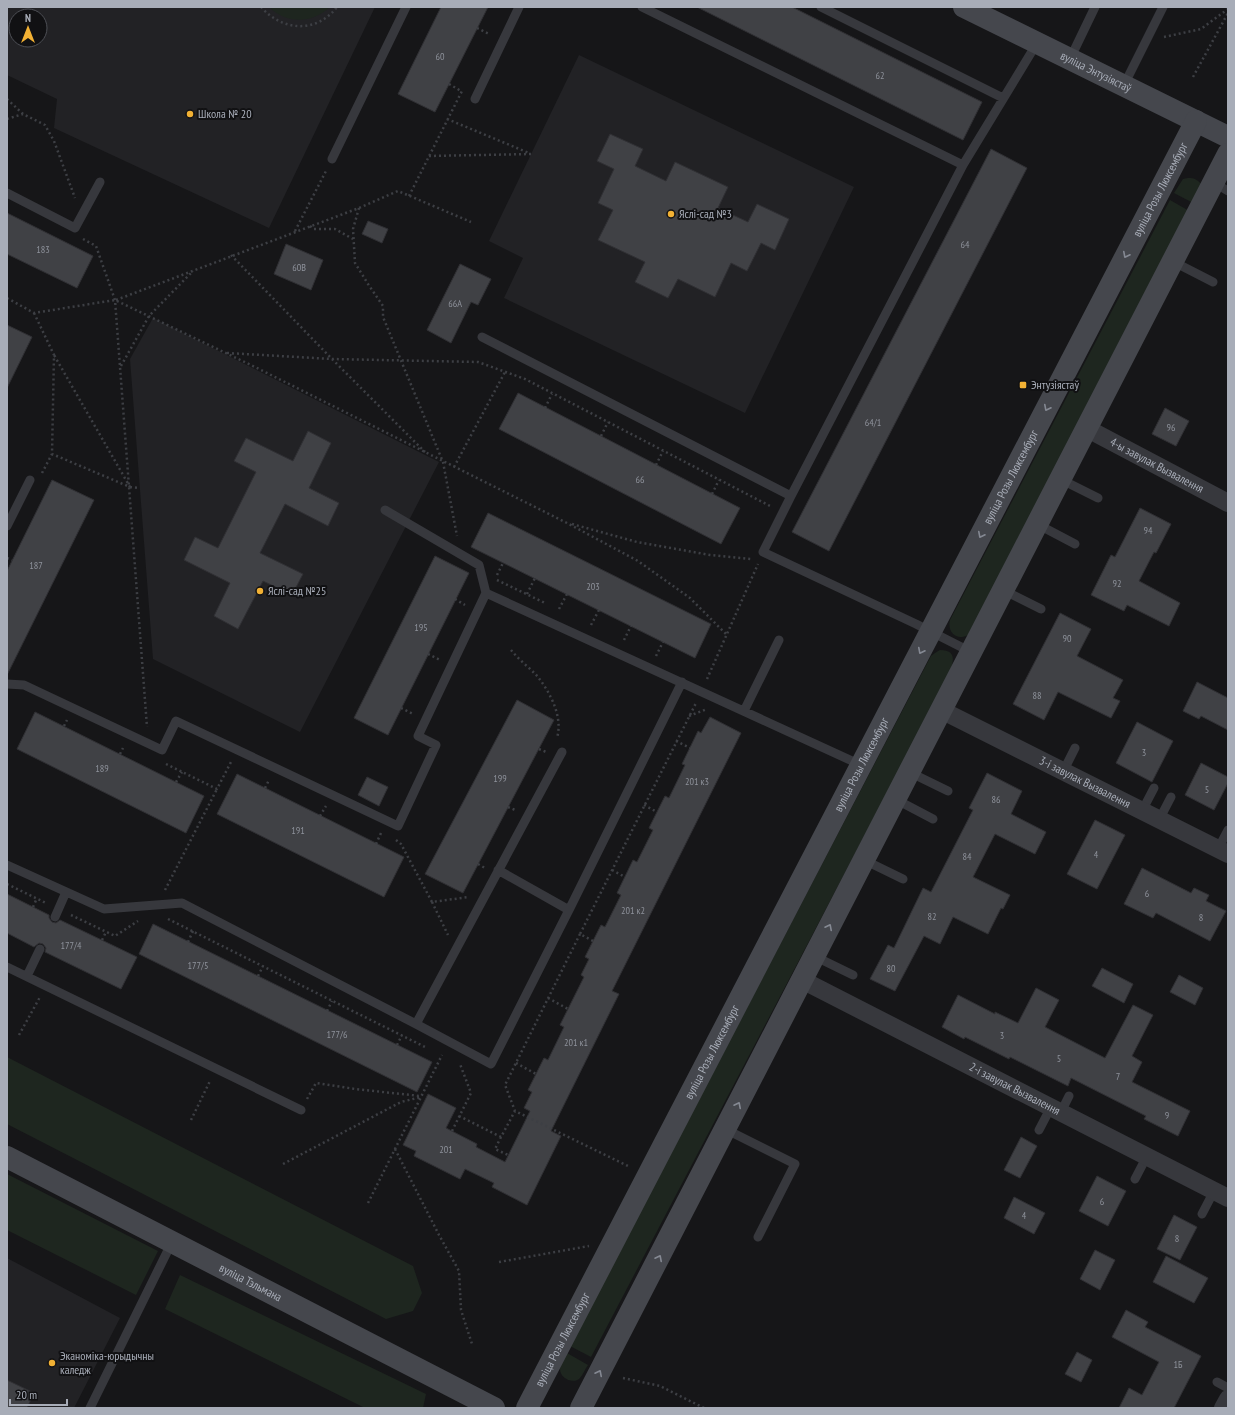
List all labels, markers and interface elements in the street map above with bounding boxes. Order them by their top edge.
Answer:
north arrow [8,8,48,48]
text: N [25,11,31,25]
street label: вуліца Энтузіястаў [1058,48,1135,96]
house number: 60 [436,50,445,63]
house number: 62 [876,69,885,82]
place label: Школа № 20 [198,106,252,121]
marker: Школа № 20 [185,109,195,119]
street label: вуліца Розы Люксембург [1129,139,1191,239]
place label: Яслі-сад №3 [679,206,732,221]
marker: Яслі-сад №3 [666,209,676,219]
house number: 64 [961,238,970,251]
house number: 183 [36,243,50,256]
one-way arrow [1123,251,1131,258]
house number: 60В [292,261,306,274]
house number: 66А [448,297,462,310]
place label: Энтузіястаў [1031,377,1079,392]
marker: Энтузіястаў [1018,380,1028,390]
one-way arrow [1044,403,1052,411]
house number: 64/1 [865,416,881,429]
house number: 96 [1167,421,1176,434]
street label: вуліца Розы Люксембург [980,427,1041,527]
street label: 4-ы завулак Вызвалення [1107,434,1207,496]
house number: 66 [636,473,645,486]
house number: 94 [1144,524,1153,537]
one-way arrow [978,531,985,539]
house number: 187 [29,559,43,572]
house number: 92 [1113,577,1122,590]
house number: 203 [586,580,600,593]
place label: Яслі-сад №25 [268,583,326,598]
marker: Яслі-сад №25 [255,586,265,596]
house number: 195 [414,621,428,634]
house number: 90 [1063,632,1072,645]
one-way arrow [918,647,925,654]
house number: 88 [1033,689,1042,702]
street label: вуліца Розы Люксембург [830,714,892,814]
house number: 3 [1142,746,1146,759]
street label: 3-і завулак Вызвалення [1037,753,1134,811]
house number: 189 [95,762,109,775]
house number: 199 [493,772,507,785]
house number: 201 к3 [685,775,709,788]
house number: 5 [1205,783,1209,796]
house number: 86 [992,793,1001,806]
house number: 191 [291,824,305,837]
house number: 4 [1094,848,1099,861]
house number: 84 [963,850,972,863]
house number: 6 [1145,887,1150,900]
house number: 201 к2 [621,904,645,917]
house number: 82 [928,910,937,923]
house number: 8 [1199,911,1203,924]
one-way arrow [825,924,832,931]
house number: 177/4 [61,939,82,952]
house number: 177/5 [188,959,208,972]
house number: 80 [887,962,896,975]
street label: вуліца Розы Люксембург [681,1002,742,1102]
house number: 177/6 [327,1028,348,1041]
house number: 3 [1000,1029,1004,1042]
house number: 201 к1 [564,1036,588,1049]
house number: 5 [1057,1052,1061,1065]
street label: 2-і завулак Вызвалення [967,1059,1063,1118]
house number: 7 [1116,1070,1120,1083]
one-way arrow [733,1102,740,1109]
house number: 9 [1165,1109,1169,1122]
house number: 201 [439,1143,453,1156]
house number: 6 [1100,1195,1105,1208]
house number: 4 [1022,1209,1027,1222]
house number: 8 [1175,1232,1179,1245]
one-way arrow [654,1255,662,1262]
street label: вуліца Тэльмана [217,1260,285,1304]
street label: вуліца Розы Люксембург [531,1289,593,1389]
place label: Эканоміка-юрыдычны каледж [60,1348,154,1377]
marker: Эканоміка-юрыдычны каледж [47,1358,57,1368]
house number: 1Б [1174,1358,1183,1371]
one-way arrow [595,1370,602,1378]
scale bar [10,1381,67,1407]
text: 20 m [16,1387,37,1402]

